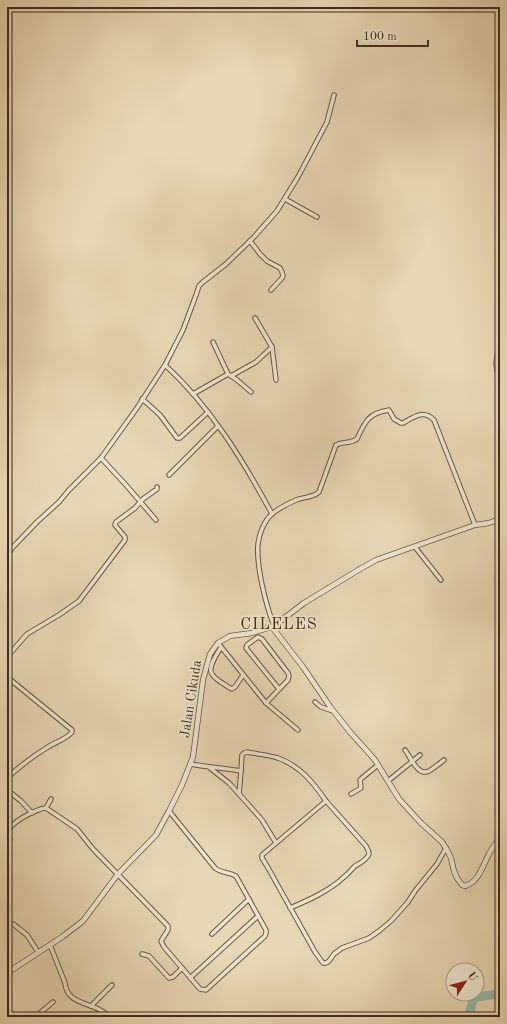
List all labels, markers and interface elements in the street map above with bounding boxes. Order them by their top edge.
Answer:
scale bar [357,22,428,48]
text: 100 m [363,31,397,43]
district label: CILELES [240,617,318,633]
street label: Jalan Cikuda [178,659,204,739]
north arrow [445,962,485,1002]
text: U [465,970,479,984]

